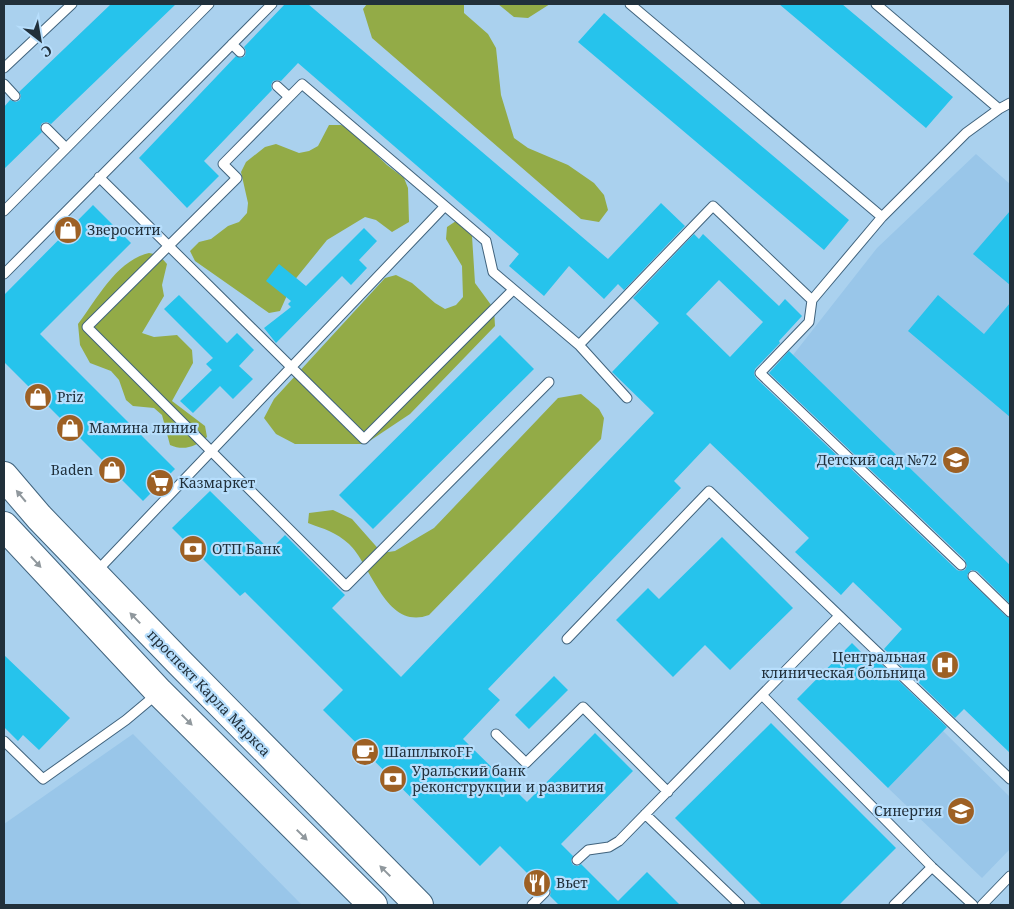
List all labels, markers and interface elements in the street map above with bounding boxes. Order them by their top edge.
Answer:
north arrow [15,15,65,65]
text: С [38,41,56,62]
shop icon: Зверосити [53,215,83,245]
place label: Зверосити [87,220,161,239]
shop icon: Priz [23,382,53,412]
place label: Priz [57,387,84,406]
shop icon: Мамина линия [55,413,85,443]
place label: Мамина линия [89,418,197,437]
school or university icon: Детский сад №72 [941,445,971,475]
place label: Детский сад №72 [817,450,937,469]
shop icon: Baden [97,455,127,485]
place label: Baden [51,460,93,479]
supermarket icon: Казмаркет [145,468,175,498]
place label: Казмаркет [179,473,256,492]
one-way arrow [16,490,27,503]
bank icon: ОТП Банк [178,534,208,564]
place label: ОТП Банк [212,539,281,558]
one-way arrow [30,555,42,567]
one-way arrow [130,612,142,624]
street label: проспект Карла Маркса [144,625,275,760]
place label: Центральная клиническая больница [761,647,926,682]
hospital icon: Центральная клиническая больница [930,650,960,680]
one-way arrow [181,714,193,726]
cafe icon: ШашлыкoFF [350,737,380,767]
place label: ШашлыкoFF [384,742,473,761]
place label: Уральский банк реконструкции и развития [412,761,604,796]
bank icon: Уральский банк реконструкции и развития [378,764,408,794]
school or university icon: Синергия [946,796,976,826]
place label: Синергия [874,801,942,820]
one-way arrow [296,829,308,841]
one-way arrow [379,865,391,877]
restaurant icon: Вьет [522,868,552,898]
place label: Вьет [556,873,588,892]

